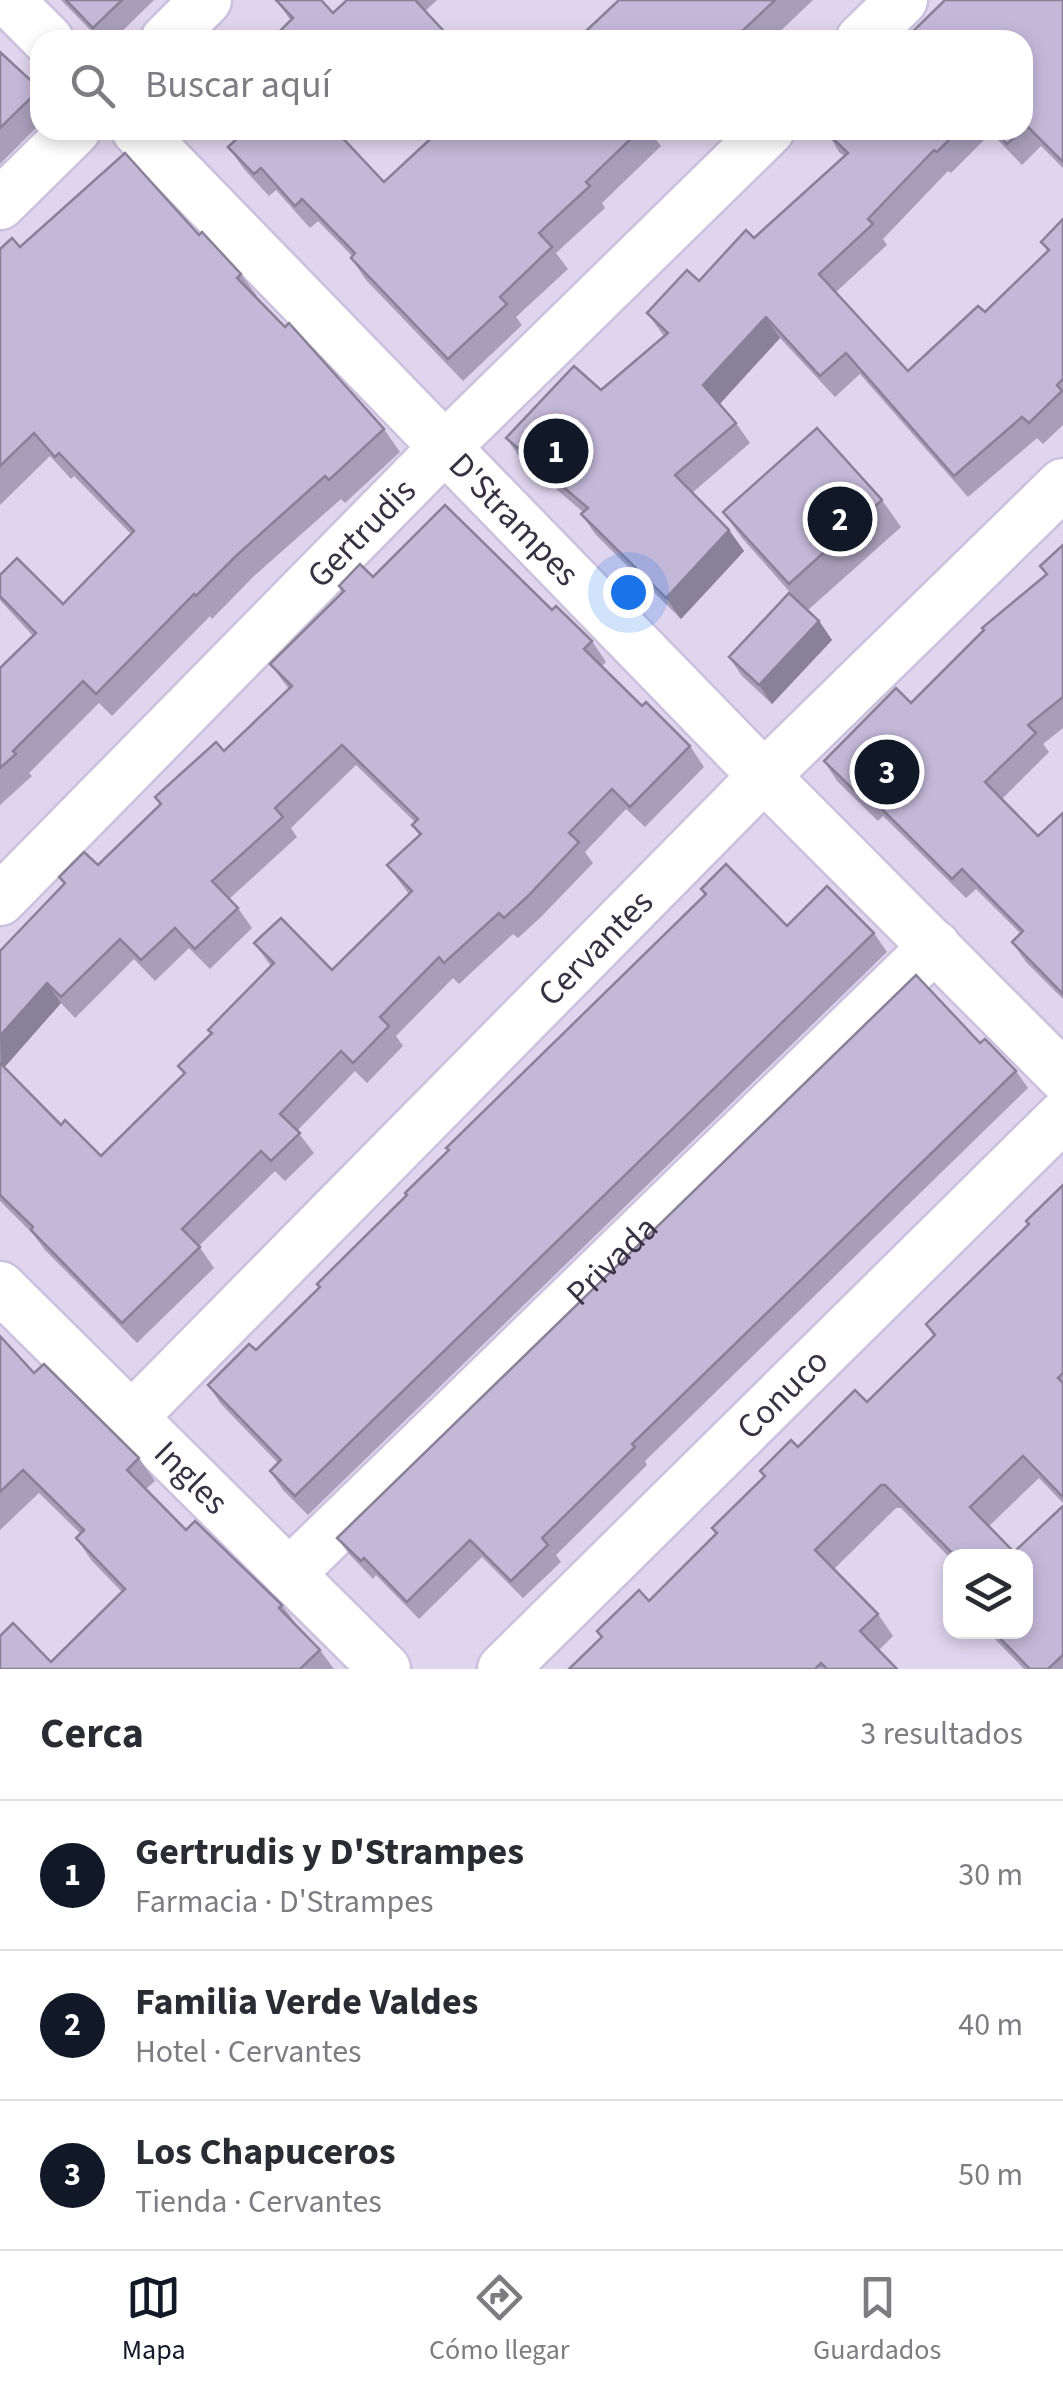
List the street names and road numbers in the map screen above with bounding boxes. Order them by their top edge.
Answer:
street label: D'Strampes [437,442,591,598]
street label: Gertrudis [296,467,427,600]
street label: Cervantes [527,879,665,1018]
street label: Privada [555,1204,670,1318]
street label: Conuco [725,1337,840,1451]
street label: Ingles [142,1429,239,1526]

